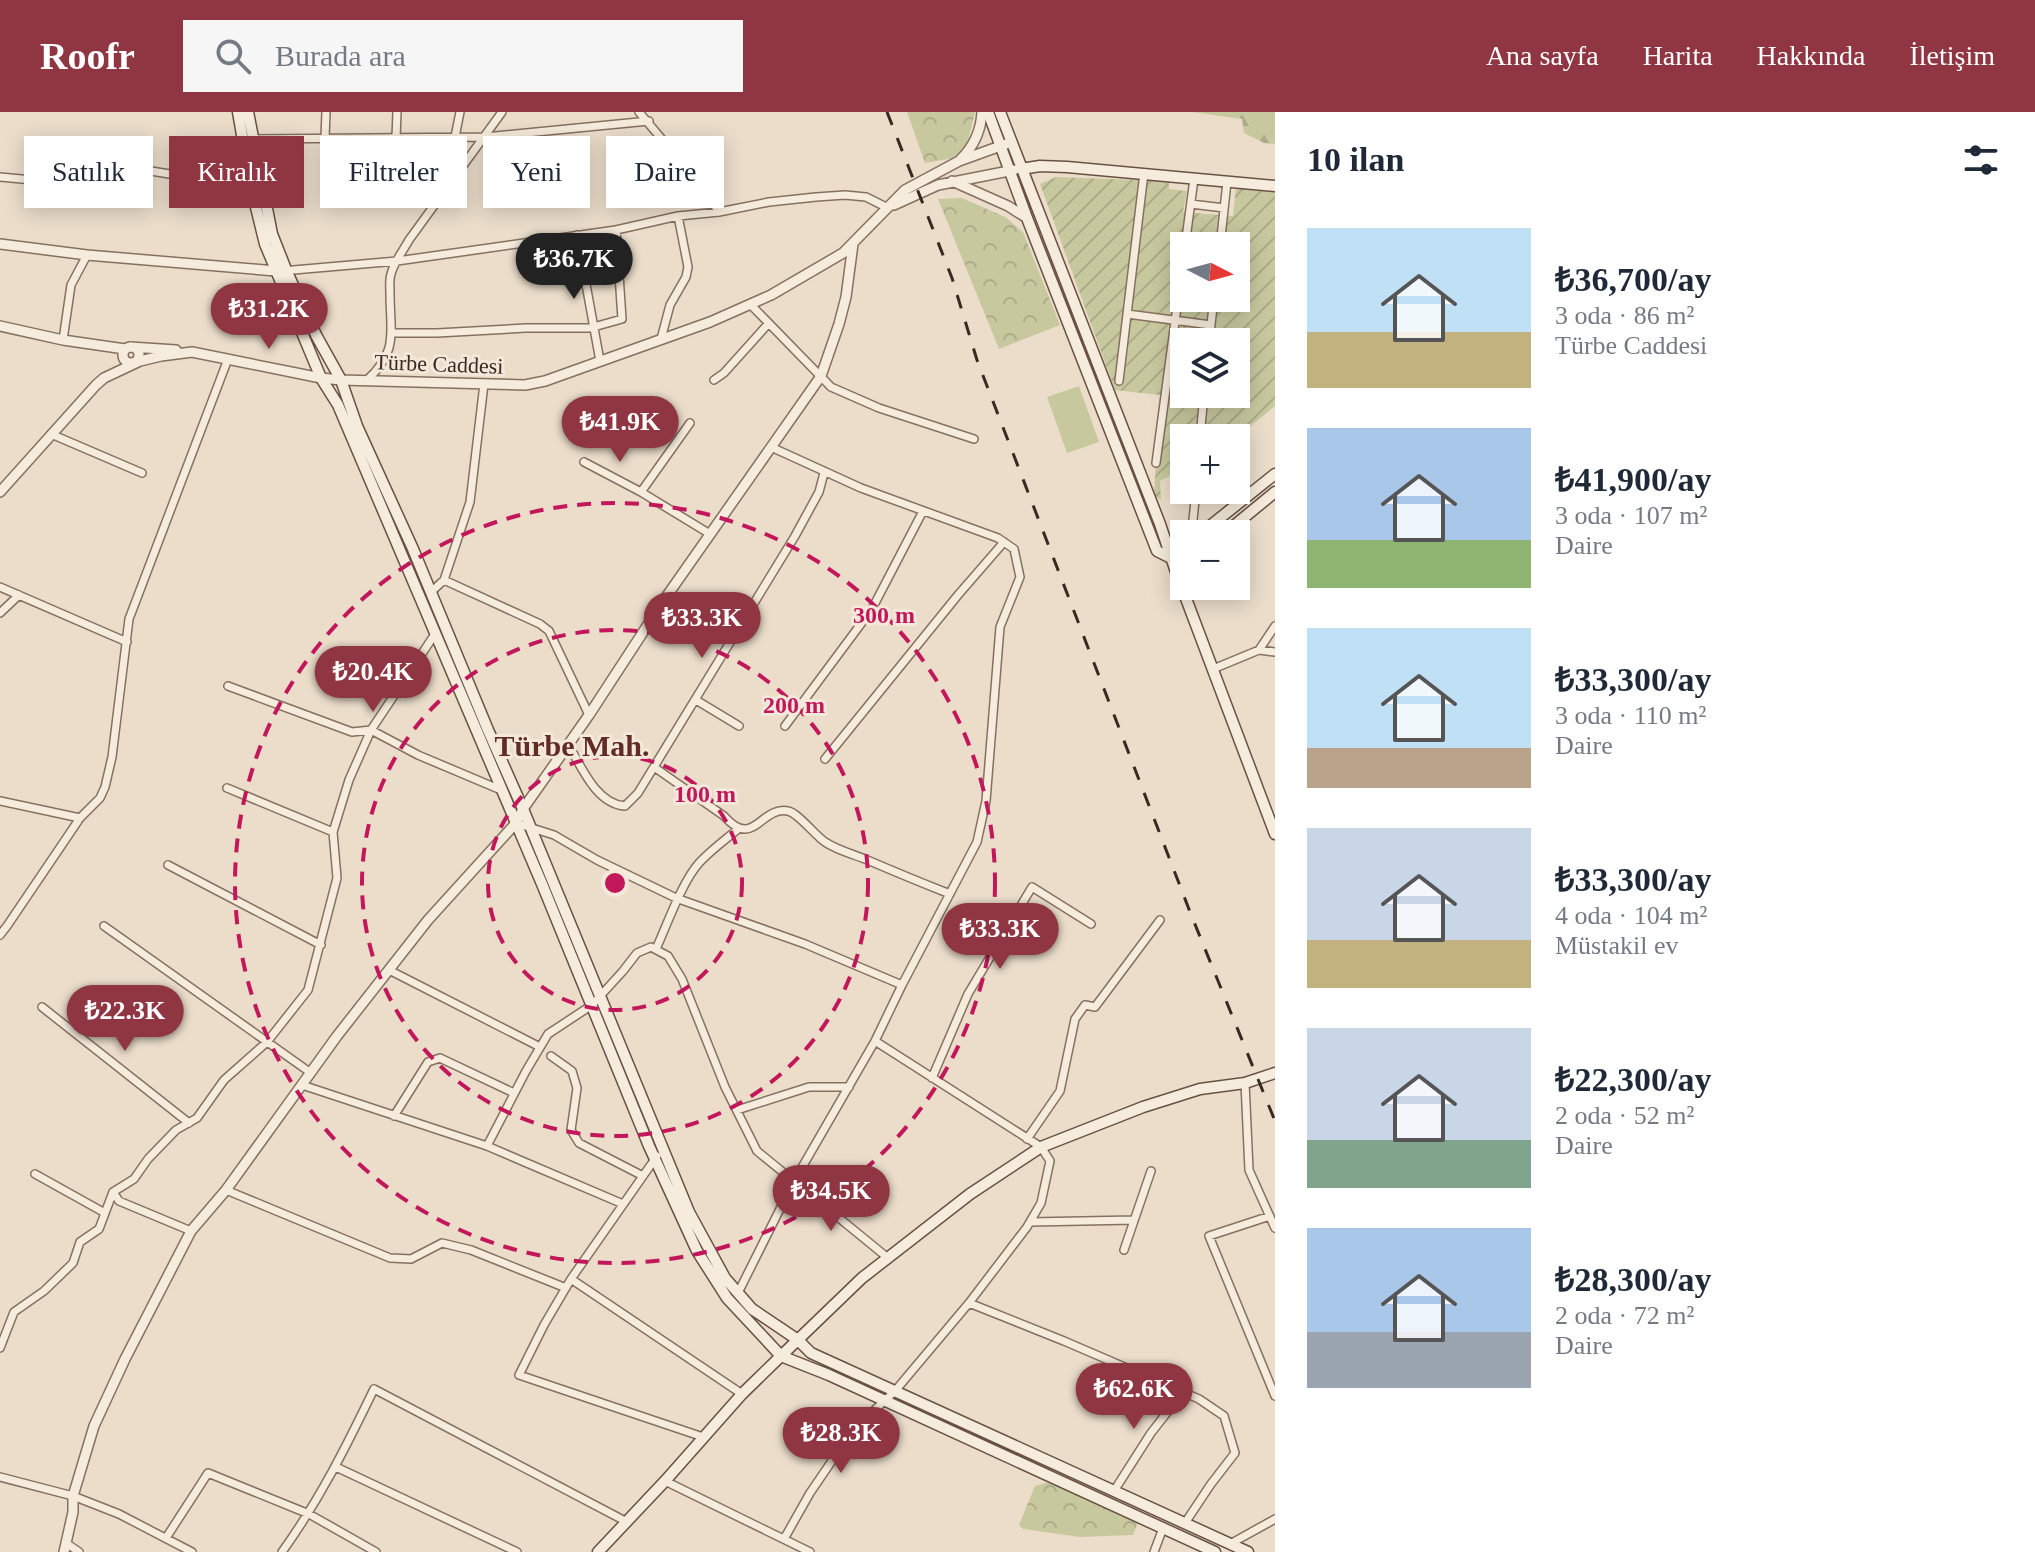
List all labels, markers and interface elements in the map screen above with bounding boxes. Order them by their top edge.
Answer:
search box [183,20,743,92]
icon: search [211,34,255,78]
text: Roofr [40,35,135,77]
text: Burada ara [275,39,406,72]
text: Ana sayfa [1486,40,1599,71]
text: Harita [1643,40,1713,71]
text: Hakkında [1757,40,1865,71]
text: İletişim [1909,40,1995,71]
chip: Satılık [24,136,153,208]
chip: Kiralık [169,136,304,208]
chip: Filtreler [320,136,467,208]
chip: Yeni [483,136,590,208]
chip: Daire [606,136,724,208]
icon: filters [1959,138,2003,182]
text: 10 ilan [1307,141,1404,178]
north arrow [1170,232,1250,312]
map controls [1170,232,1250,600]
pin: ₺36.7K [509,233,639,301]
text: ₺36.7K [534,244,614,273]
icon: home [1371,260,1467,356]
text: ₺36,700/ay [1555,261,1711,298]
pin: ₺31.2K [204,283,334,351]
text: ₺31.2K [229,294,309,323]
text: 3 oda · 86 m² [1555,301,1694,330]
button: layers [1170,328,1250,408]
text: Türbe Caddesi [1555,331,1707,360]
street label: Türbe Caddesi [374,349,504,379]
pin: ₺41.9K [555,396,685,464]
text: ₺41.9K [580,407,660,436]
button: + [1170,424,1250,504]
icon: home [1371,460,1467,556]
text: ₺41,900/ay [1555,461,1711,498]
text: 3 oda · 107 m² [1555,501,1707,530]
button: − [1170,520,1250,600]
text: Daire [1555,531,1613,560]
pin: ₺33.3K [637,592,767,660]
text: 300 m [853,602,915,628]
text: ₺33.3K [662,603,742,632]
pin: ₺20.4K [308,646,438,714]
text: ₺20.4K [333,657,413,686]
icon: home [1371,660,1467,756]
text: ₺33,300/ay [1555,661,1711,698]
text: 200 m [763,692,825,718]
text: 3 oda · 110 m² [1555,701,1706,730]
district label: Türbe Mah. [494,729,650,762]
text: Daire [1555,731,1613,760]
text: 100 m [674,781,736,807]
icon: home [1371,860,1467,956]
text: ₺33,300/ay [1555,861,1711,898]
centre of rings [601,869,629,897]
text: 4 oda · 104 m² [1555,901,1707,930]
pin: ₺33.3K [935,903,1065,971]
text: ₺33.3K [960,914,1040,943]
text: Müstakil ev [1555,931,1679,960]
pin: ₺22.3K [60,985,190,1053]
text: ₺22.3K [85,996,165,1025]
icon: home [1371,1060,1467,1156]
text: ₺22,300/ay [1555,1061,1711,1098]
text: 2 oda · 52 m² [1555,1101,1694,1130]
text: Daire [1555,1131,1613,1160]
pin: ₺34.5K [766,1165,896,1233]
text: ₺34.5K [791,1176,871,1205]
icon: home [1371,1260,1467,1356]
text: ₺28,300/ay [1555,1261,1711,1298]
text: 2 oda · 72 m² [1555,1301,1694,1330]
text: Daire [1555,1331,1613,1360]
pin: ₺62.6K [1069,1363,1199,1431]
text: ₺62.6K [1094,1374,1174,1403]
pin: ₺28.3K [776,1407,906,1475]
text: ₺28.3K [801,1418,881,1447]

